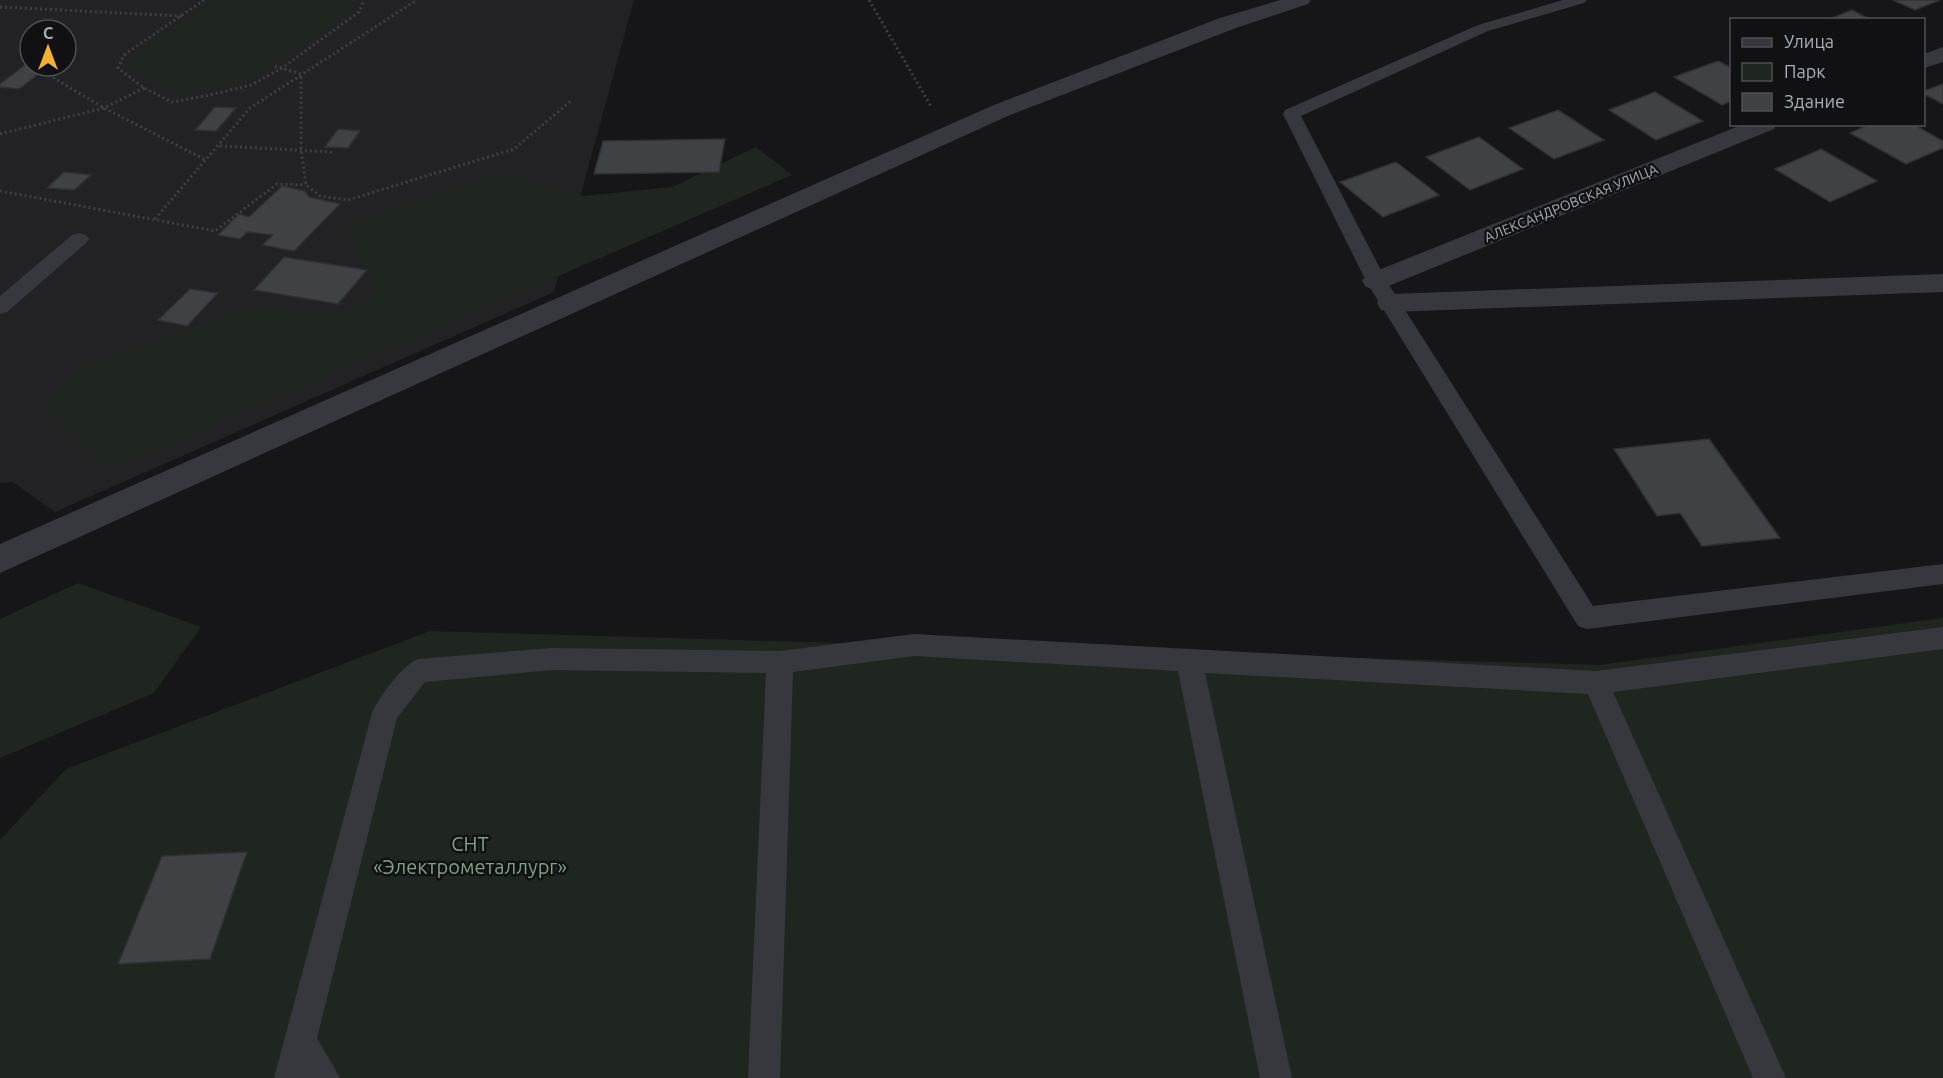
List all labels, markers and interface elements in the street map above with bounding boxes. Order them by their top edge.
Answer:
north arrow [18,18,78,78]
legend [1730,18,1925,126]
text: С [43,24,53,42]
text: Улица [1784,31,1834,51]
text: Парк [1784,61,1825,81]
text: Здание [1784,91,1845,111]
street label: АЛЕКСАНДРОВСКАЯ УЛИЦА [1482,161,1660,245]
park label: СНТ «Электрометаллург» [373,832,567,878]

